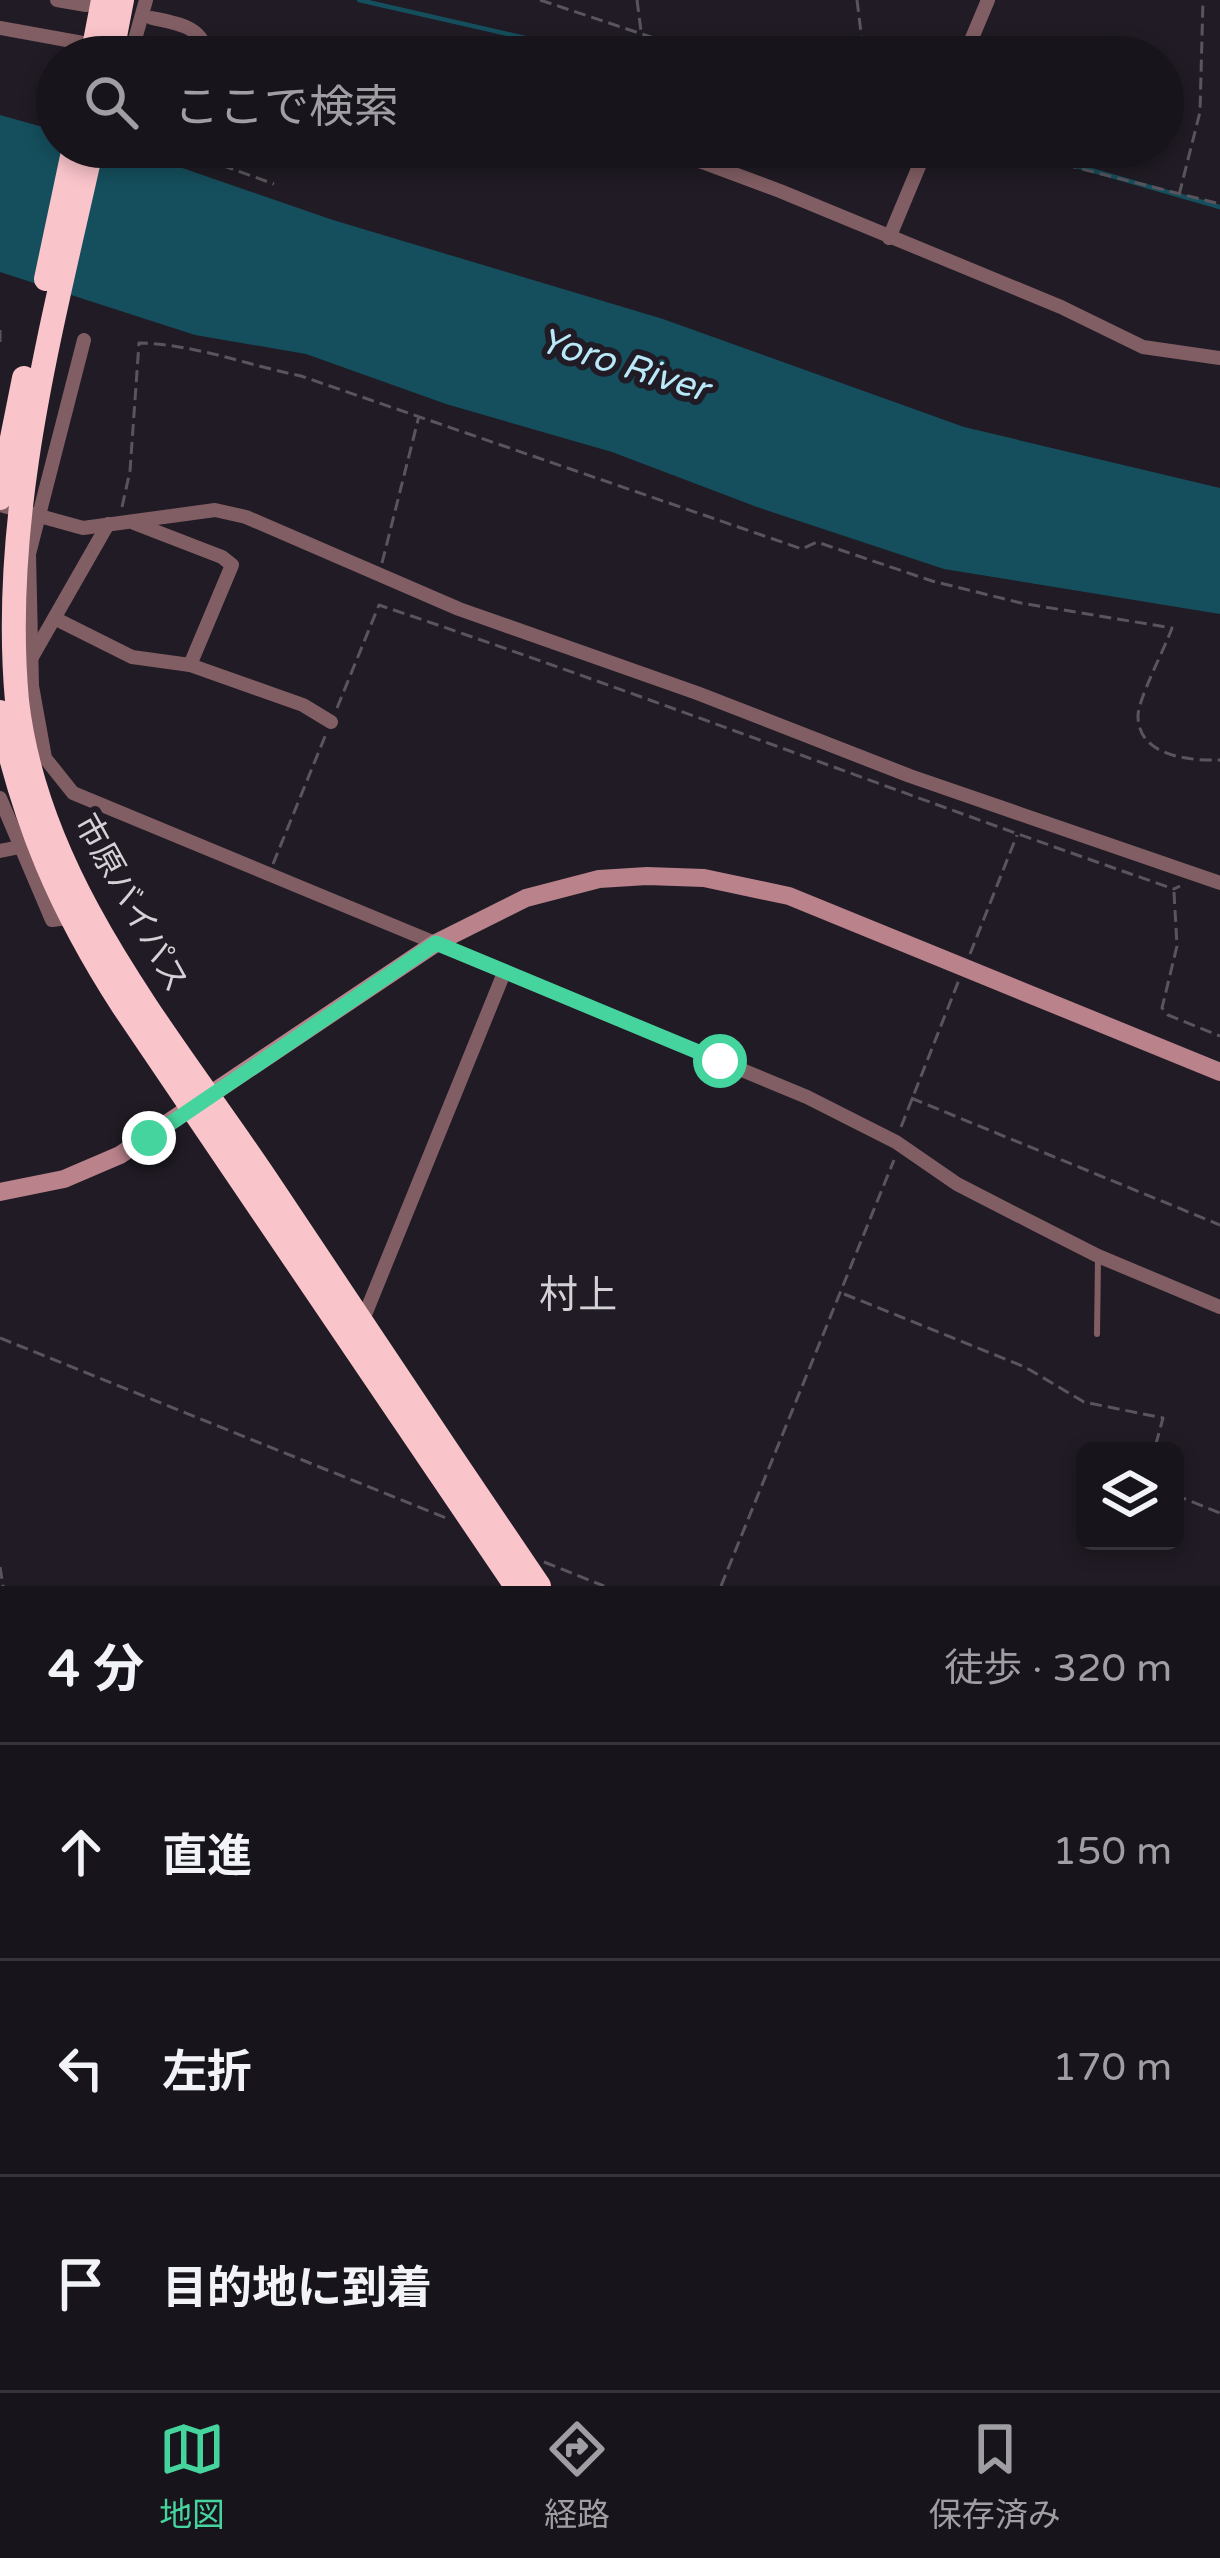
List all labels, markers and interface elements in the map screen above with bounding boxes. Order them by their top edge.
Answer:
search box [36,36,1184,168]
icon: search [78,69,144,135]
text: ここで検索 [174,81,399,135]
water label: Yoro River [534,319,718,412]
street label: 市原バイパス [66,807,196,999]
route start [693,1034,747,1088]
route end [122,1111,176,1165]
district label: 村上 [539,1272,617,1319]
map controls [1076,1442,1184,1550]
button: layers [1076,1442,1184,1550]
text: 4 分 [48,1639,144,1701]
text: 徒歩 · 320 m [944,1645,1172,1692]
icon: ahead [48,1819,114,1885]
text: 150 m [1053,1828,1172,1875]
text: 直進 [162,1830,252,1884]
icon: left [48,2035,114,2101]
text: 170 m [1053,2044,1172,2091]
text: 左折 [162,2046,252,2100]
icon: arrive [48,2251,114,2317]
text: 目的地に到着 [162,2262,432,2316]
tab: 地図 [159,2416,225,2536]
tab: 経路 [544,2416,610,2536]
tab: 保存済み [929,2416,1061,2536]

